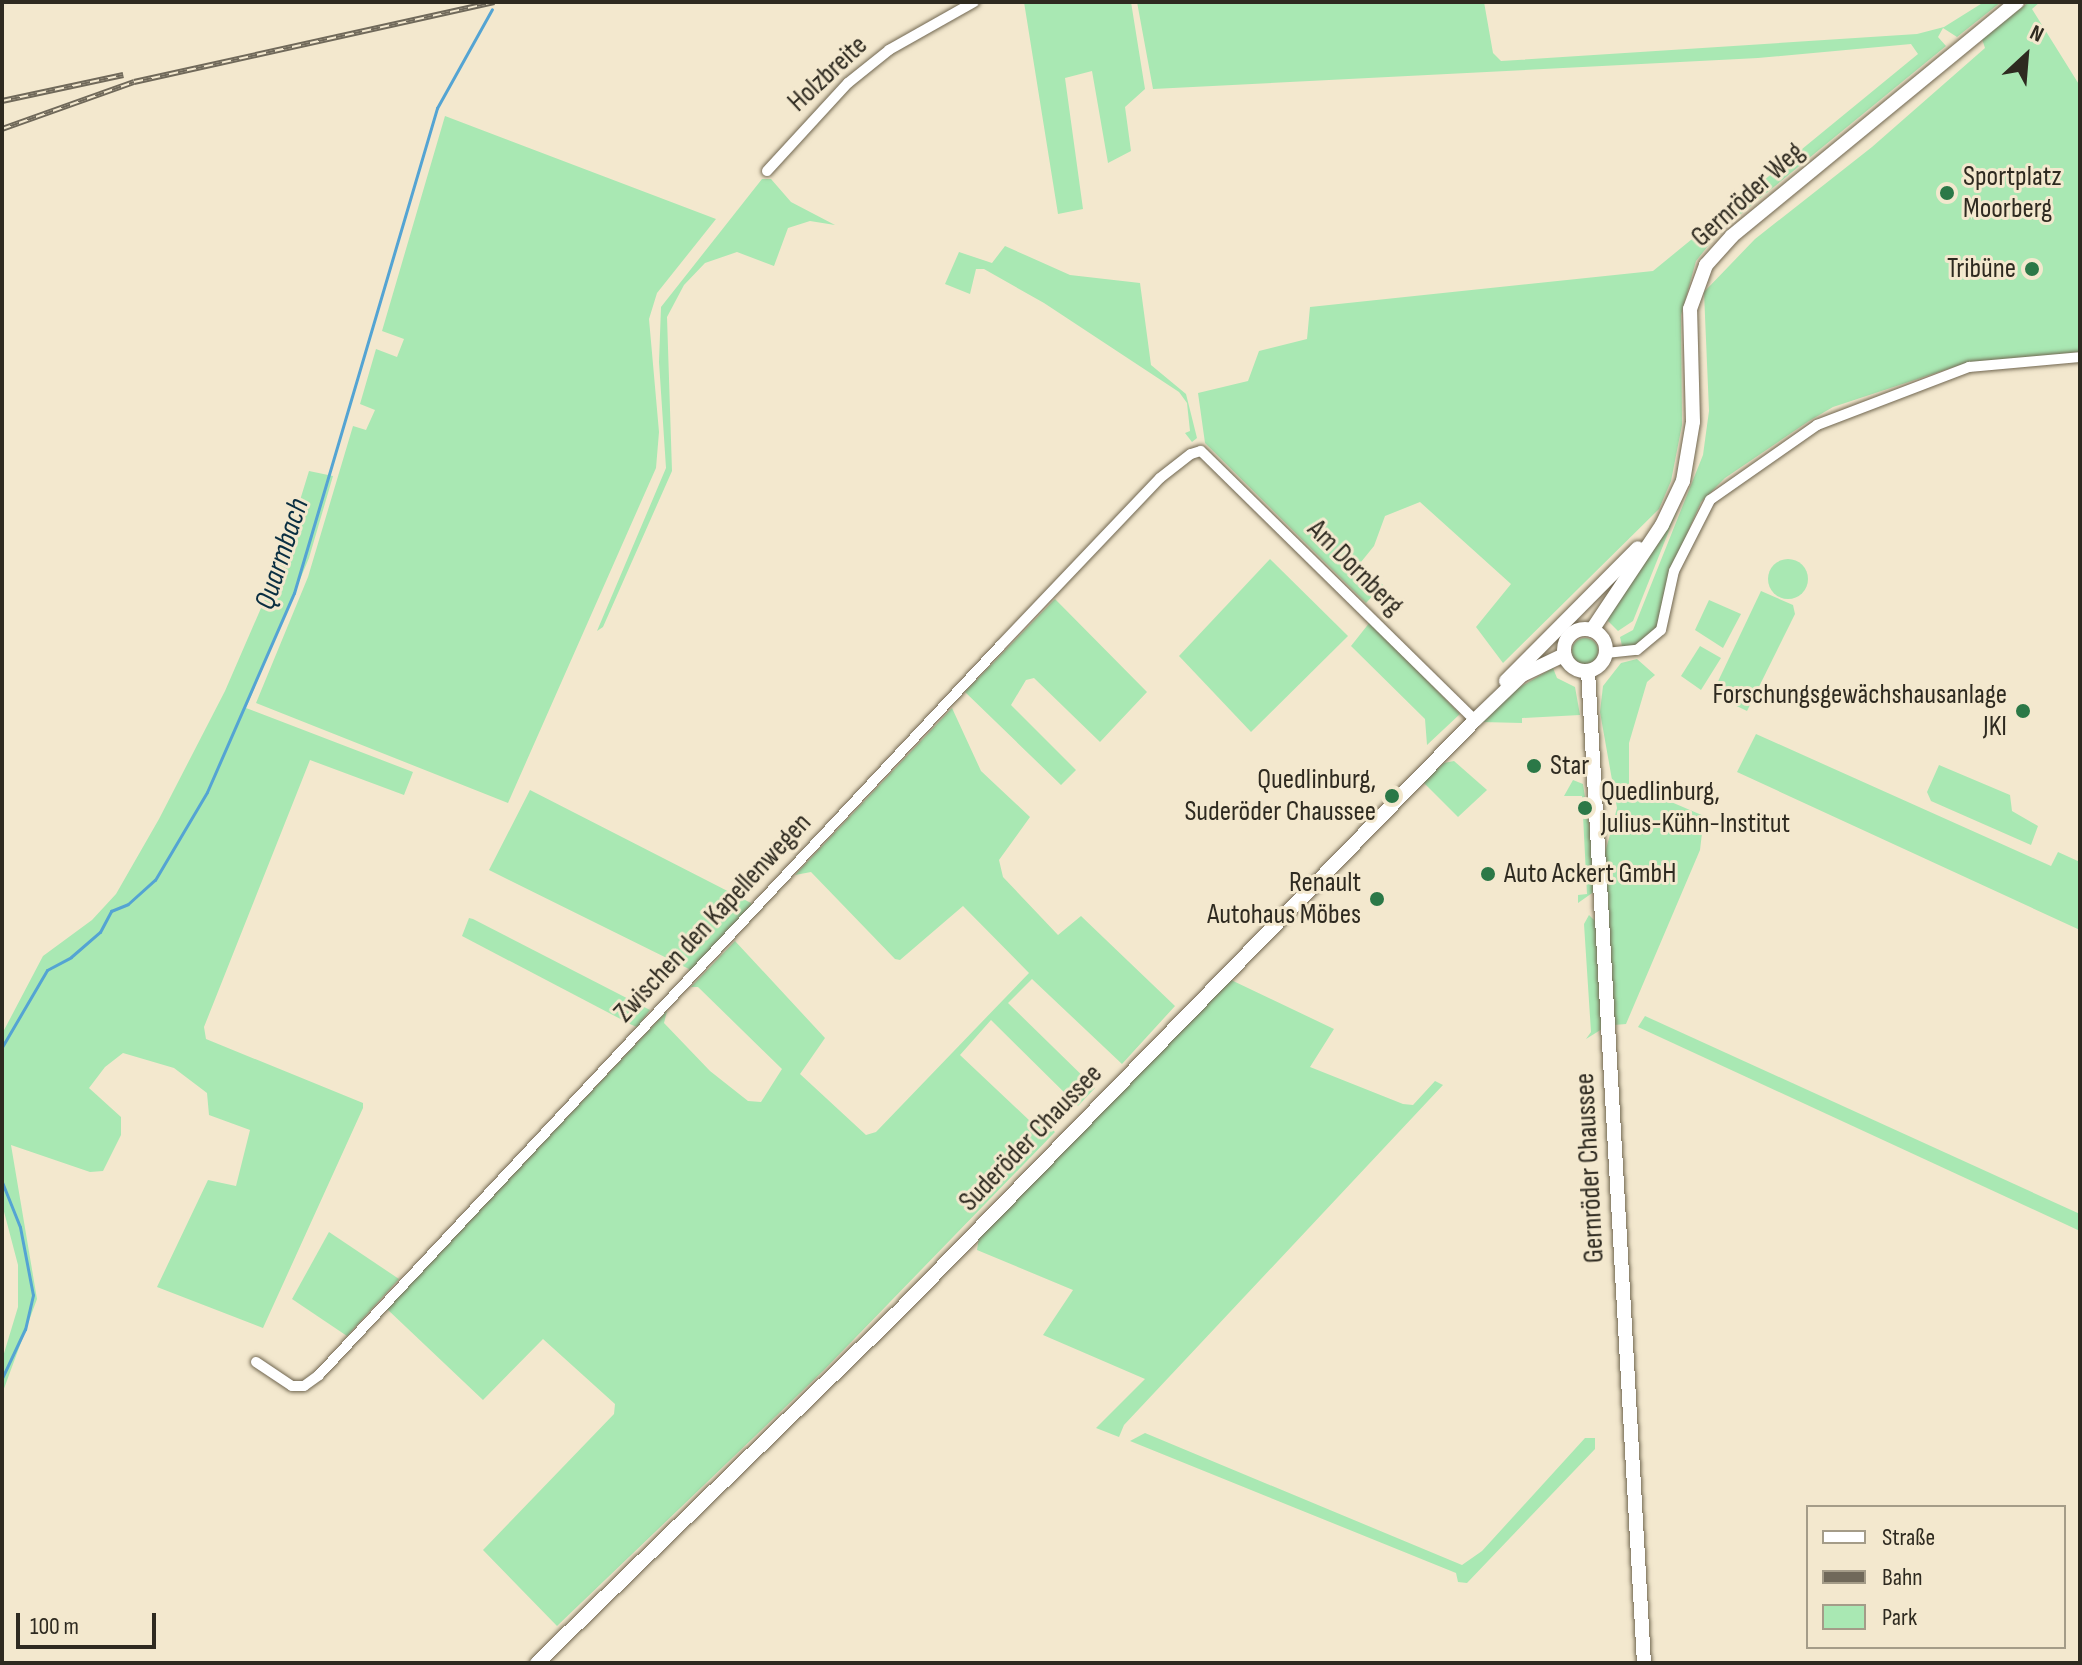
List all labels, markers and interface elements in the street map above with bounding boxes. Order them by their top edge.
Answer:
north arrow [1986,16,2066,96]
text: N [2026,19,2048,49]
street label: Holzbreite [781,29,875,119]
street label: Gernröder Weg [1685,136,1811,254]
place label: Sportplatz Moorberg [1963,160,2061,226]
marker: Sportplatz Moorberg [1938,184,1956,202]
place label: Tribüne [1947,252,2016,286]
marker: Tribüne [2023,260,2041,278]
water label: Quarmbach [247,494,317,614]
street label: Am Dornberg [1300,513,1410,623]
place label: Forschungsgewächshausanlage JKI [1712,678,2007,744]
marker: Forschungsgewächshausanlage JKI [2014,702,2032,720]
place label: Star [1550,749,1589,783]
marker: Star [1525,757,1543,775]
place label: Quedlinburg, Suderöder Chaussee [1184,763,1376,829]
place label: Quedlinburg, Julius-Kühn-Institut [1601,775,1790,841]
marker: Quedlinburg, Suderöder Chaussee [1383,787,1401,805]
marker: Quedlinburg, Julius-Kühn-Institut [1576,799,1594,817]
street label: Zwischen den Kapellenwegen [607,807,819,1029]
place label: Auto Ackert GmbH [1504,857,1676,891]
marker: Auto Ackert GmbH [1479,865,1497,883]
place label: Renault Autohaus Möbes [1207,866,1361,932]
marker: Renault Autohaus Möbes [1368,890,1386,908]
street label: Suderöder Chaussee [952,1057,1110,1219]
street label: Gernröder Chaussee [1568,1072,1612,1264]
legend [1806,1505,2066,1649]
text: Straße [1882,1523,1935,1552]
text: Bahn [1882,1563,1923,1592]
scale bar [20,1597,160,1647]
text: Park [1882,1603,1917,1632]
text: 100 m [30,1612,79,1641]

